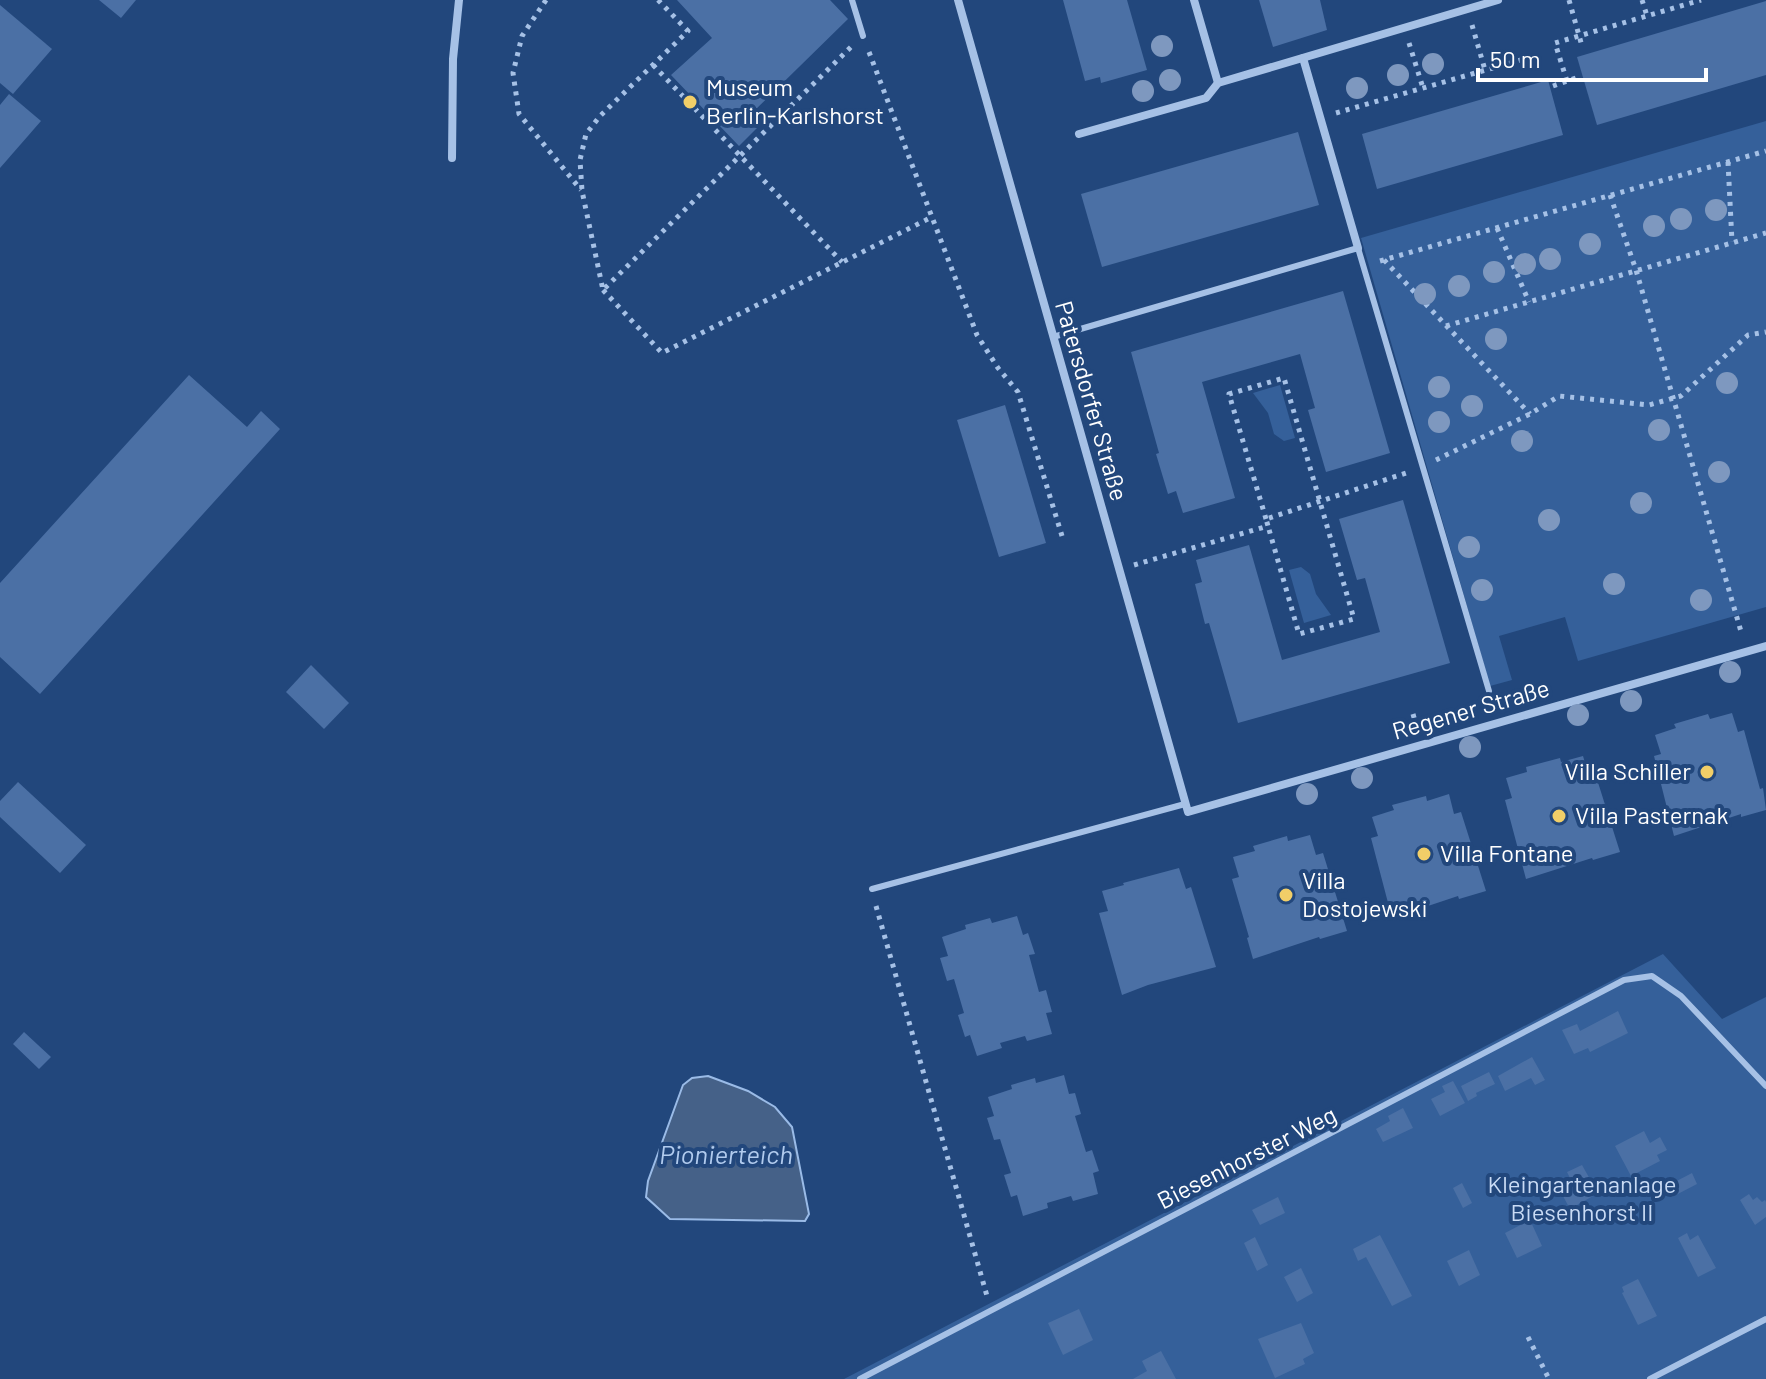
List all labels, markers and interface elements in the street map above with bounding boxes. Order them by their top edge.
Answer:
scale bar [1478,32,1706,82]
text: 50 m [1490,44,1541,73]
place label: Museum Berlin-Karlshorst [706,72,884,129]
marker: Museum Berlin-Karlshorst [681,93,699,111]
street label: Patersdorfer Straße [1050,297,1135,504]
street label: Regener Straße [1389,672,1552,745]
place label: Villa Schiller [1565,756,1691,785]
marker: Villa Schiller [1698,763,1716,781]
place label: Villa Pasternak [1575,800,1728,829]
marker: Villa Pasternak [1550,807,1568,825]
place label: Villa Fontane [1440,838,1574,867]
marker: Villa Fontane [1415,845,1433,863]
place label: Villa Dostojewski [1302,865,1428,922]
marker: Villa Dostojewski [1277,886,1295,904]
street label: Biesenhorster Weg [1152,1099,1341,1214]
water label: Pionierteich [659,1138,793,1169]
park label: Kleingartenanlage Biesenhorst II [1488,1169,1676,1226]

